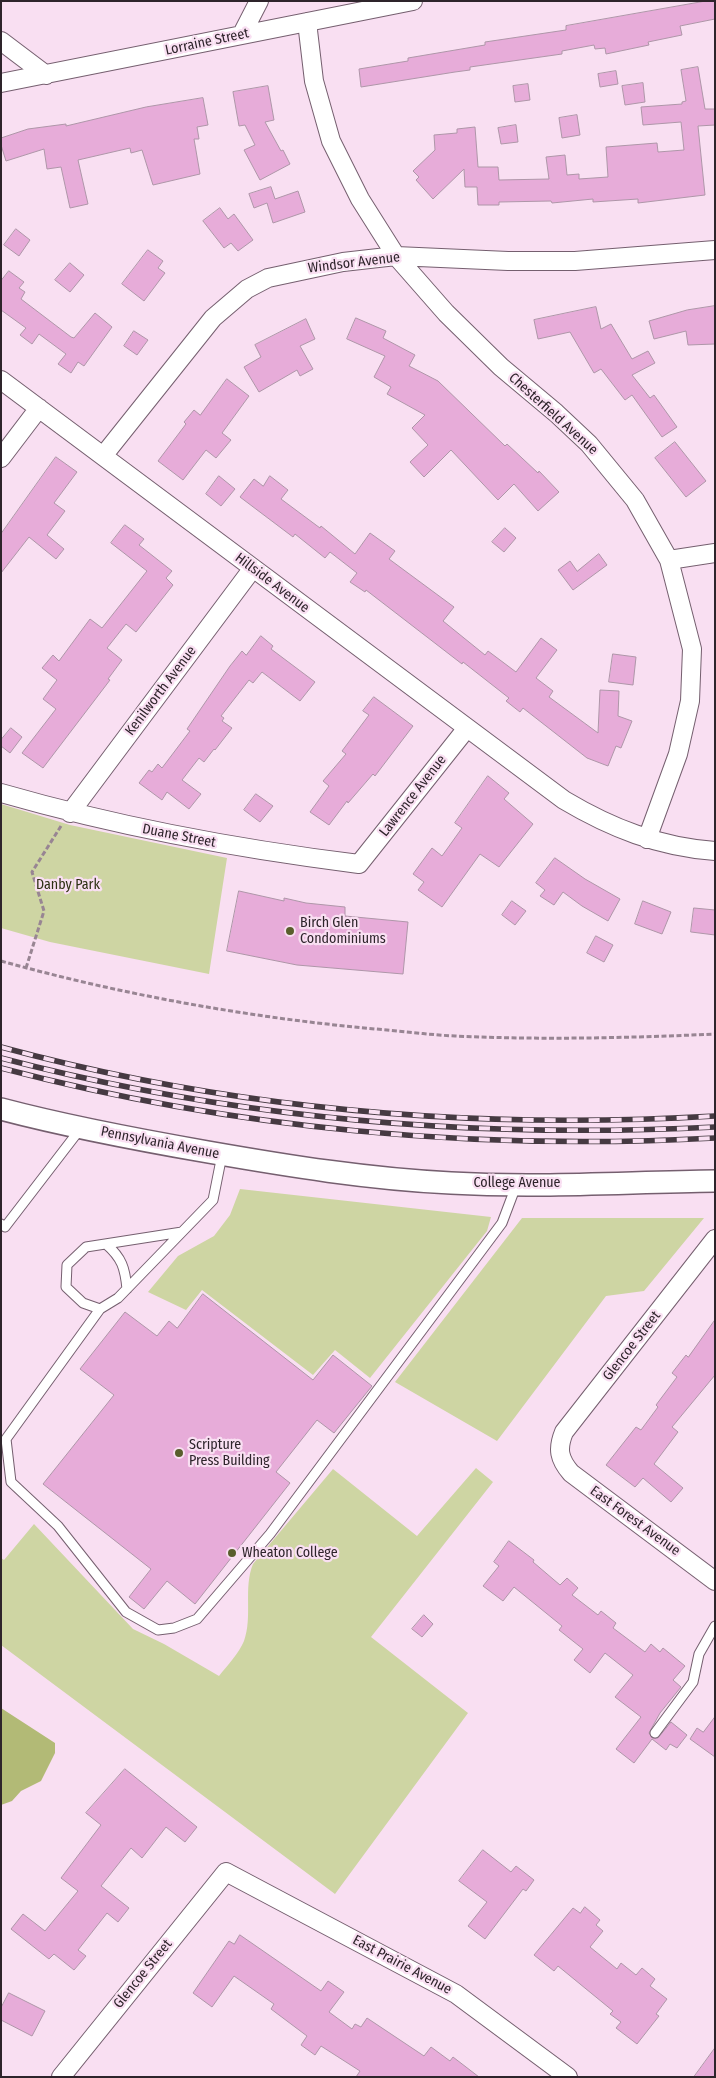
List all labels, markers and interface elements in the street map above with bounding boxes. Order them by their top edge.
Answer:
street label: Lorraine Street [164,25,250,59]
street label: Windsor Avenue [307,249,401,277]
street label: Chesterfield Avenue [505,370,601,458]
street label: Hillside Avenue [232,550,312,616]
street label: Kenilworth Avenue [122,643,200,739]
street label: Lawrence Avenue [376,752,450,840]
street label: Duane Street [141,821,217,851]
park label: Danby Park [36,877,100,893]
place label: Birch Glen Condominiums [300,915,386,948]
marker: Birch Glen Condominiums [284,925,296,937]
street label: Pennsylvania Avenue [99,1123,221,1163]
street label: College Avenue [473,1175,561,1191]
street label: Glencoe Street [600,1308,664,1384]
place label: Scripture Press Building [189,1437,270,1470]
marker: Scripture Press Building [173,1447,185,1459]
street label: East Forest Avenue [587,1483,683,1559]
place label: Wheaton College [242,1545,338,1561]
marker: Wheaton College [226,1547,238,1559]
street label: East Prairie Avenue [350,1932,454,1998]
street label: Glencoe Street [110,1936,176,2012]

